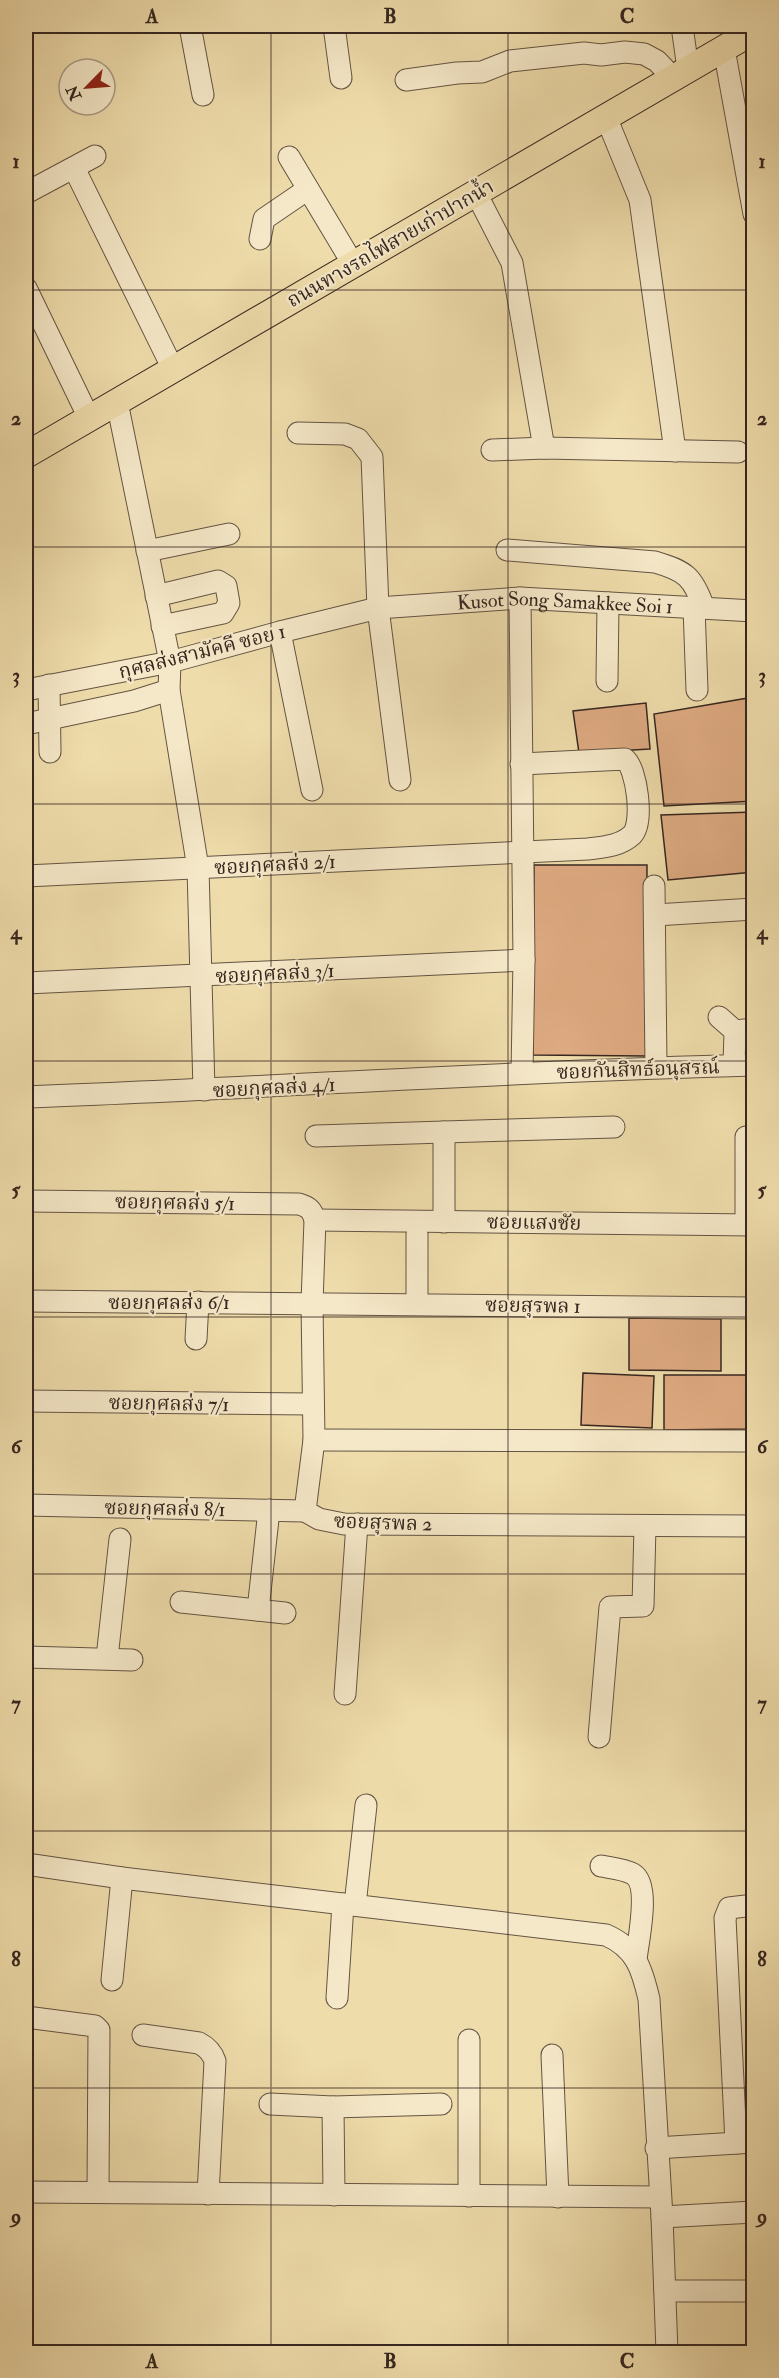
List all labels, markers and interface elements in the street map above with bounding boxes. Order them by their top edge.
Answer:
text: A [145,4,159,29]
text: B [383,4,397,29]
text: C [620,4,634,29]
north arrow [57,57,117,117]
text: N [62,82,87,105]
text: 1 [12,149,20,174]
text: 1 [758,149,766,174]
street label: ถนนทางรถไฟสายเก่าปากน้ำ [281,171,498,313]
text: 2 [11,406,21,431]
text: 2 [757,406,767,431]
street label: Kusot Song Samakkee Soi 1 [456,586,674,619]
street label: กุศลส่งสามัคคี ซอย 1 [116,619,288,684]
text: 3 [12,663,20,688]
text: 3 [758,663,766,688]
street label: ซอยกุศลส่ง 2/1 [214,849,337,880]
text: 4 [10,920,23,945]
text: 4 [756,920,769,945]
street label: ซอยกุศลส่ง 3/1 [215,958,335,989]
street label: ซอยกันสิทธ์อนุสรณ์ [556,1054,720,1085]
street label: ซอยกุศลส่ง 4/1 [212,1072,336,1103]
text: 5 [12,1177,22,1202]
text: 5 [758,1177,768,1202]
street label: ซอยกุศลส่ง 5/1 [115,1189,235,1216]
street label: ซอยแสงชัย [487,1209,581,1236]
street label: ซอยกุศลส่ง 6/1 [108,1290,230,1315]
street label: ซอยสุรพล 1 [485,1292,581,1319]
street label: ซอยกุศลส่ง 7/1 [108,1390,230,1417]
text: 6 [11,1434,23,1459]
text: 6 [757,1434,769,1459]
street label: ซอยกุศลส่ง 8/1 [104,1495,226,1522]
street label: ซอยสุรพล 2 [333,1508,433,1537]
text: 7 [11,1691,21,1716]
text: 7 [757,1691,767,1716]
text: 8 [11,1947,21,1972]
text: 8 [757,1947,767,1972]
text: 9 [9,2204,21,2229]
text: 9 [755,2204,767,2229]
text: A [145,2349,159,2374]
text: B [383,2349,397,2374]
text: C [620,2349,634,2374]

